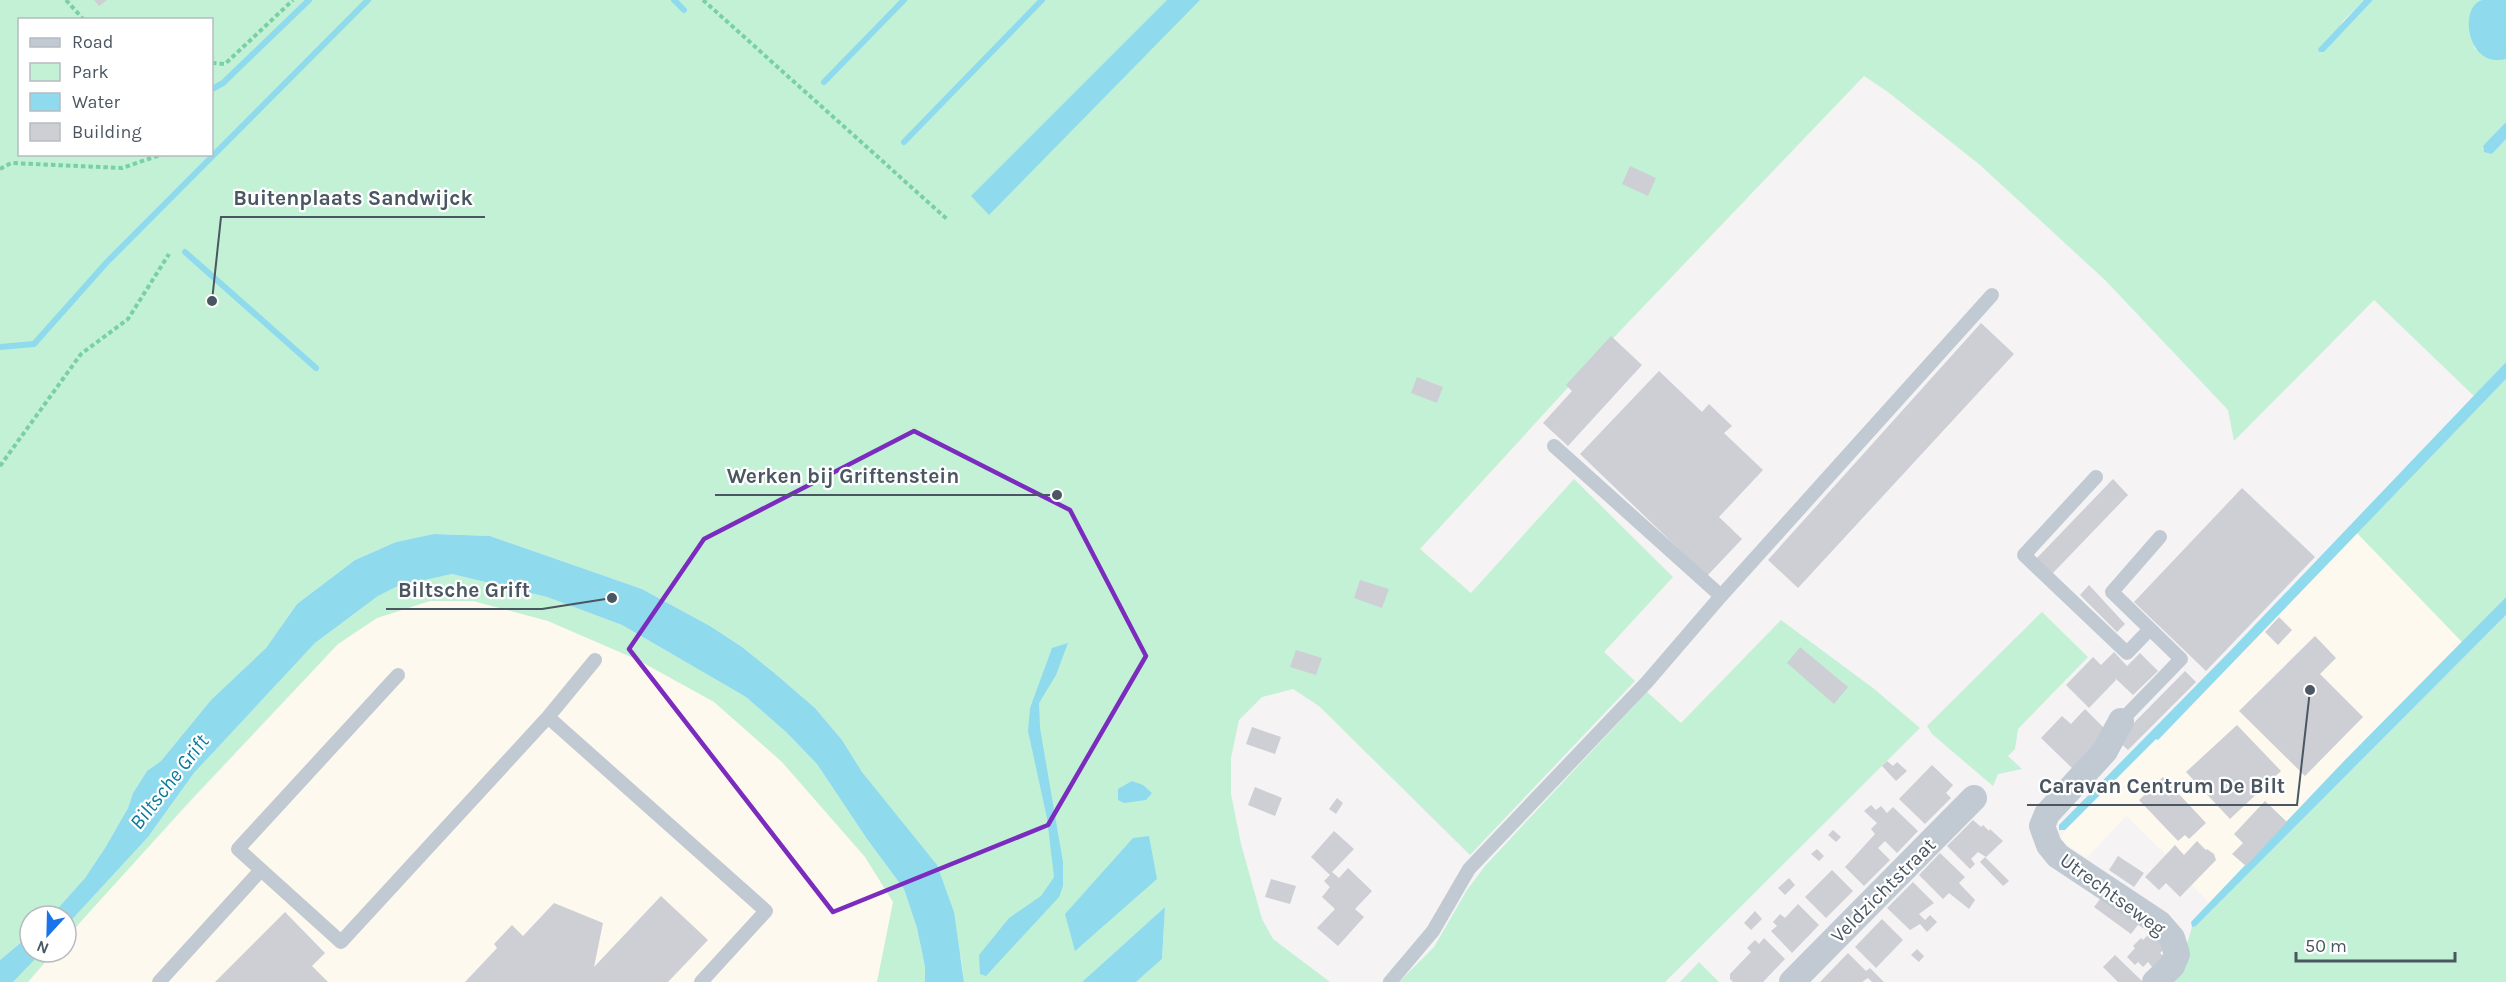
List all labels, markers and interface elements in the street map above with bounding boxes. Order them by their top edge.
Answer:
legend [18,18,213,156]
text: Road [72,31,113,53]
text: Park [72,61,109,83]
text: Water [72,91,120,113]
text: Building [72,121,142,143]
callout: Buitenplaats Sandwijck [221,178,485,217]
text: Buitenplaats Sandwijck [233,186,473,210]
callout: Werken bij Griftenstein [715,456,972,495]
text: Werken bij Griftenstein [727,464,959,488]
callout: Biltsche Grift [386,570,542,609]
text: Biltsche Grift [398,578,530,602]
water label: Biltsche Grift [125,729,214,834]
callout: Caravan Centrum De Bilt [2027,766,2297,805]
text: Caravan Centrum De Bilt [2039,774,2285,798]
street label: Veldzichtstraat [1826,833,1941,947]
street label: Utrechtseweg [2055,848,2170,940]
north arrow [18,904,78,964]
scale bar [2296,925,2455,963]
text: 50 m [2305,935,2347,957]
text: N [34,936,51,958]

